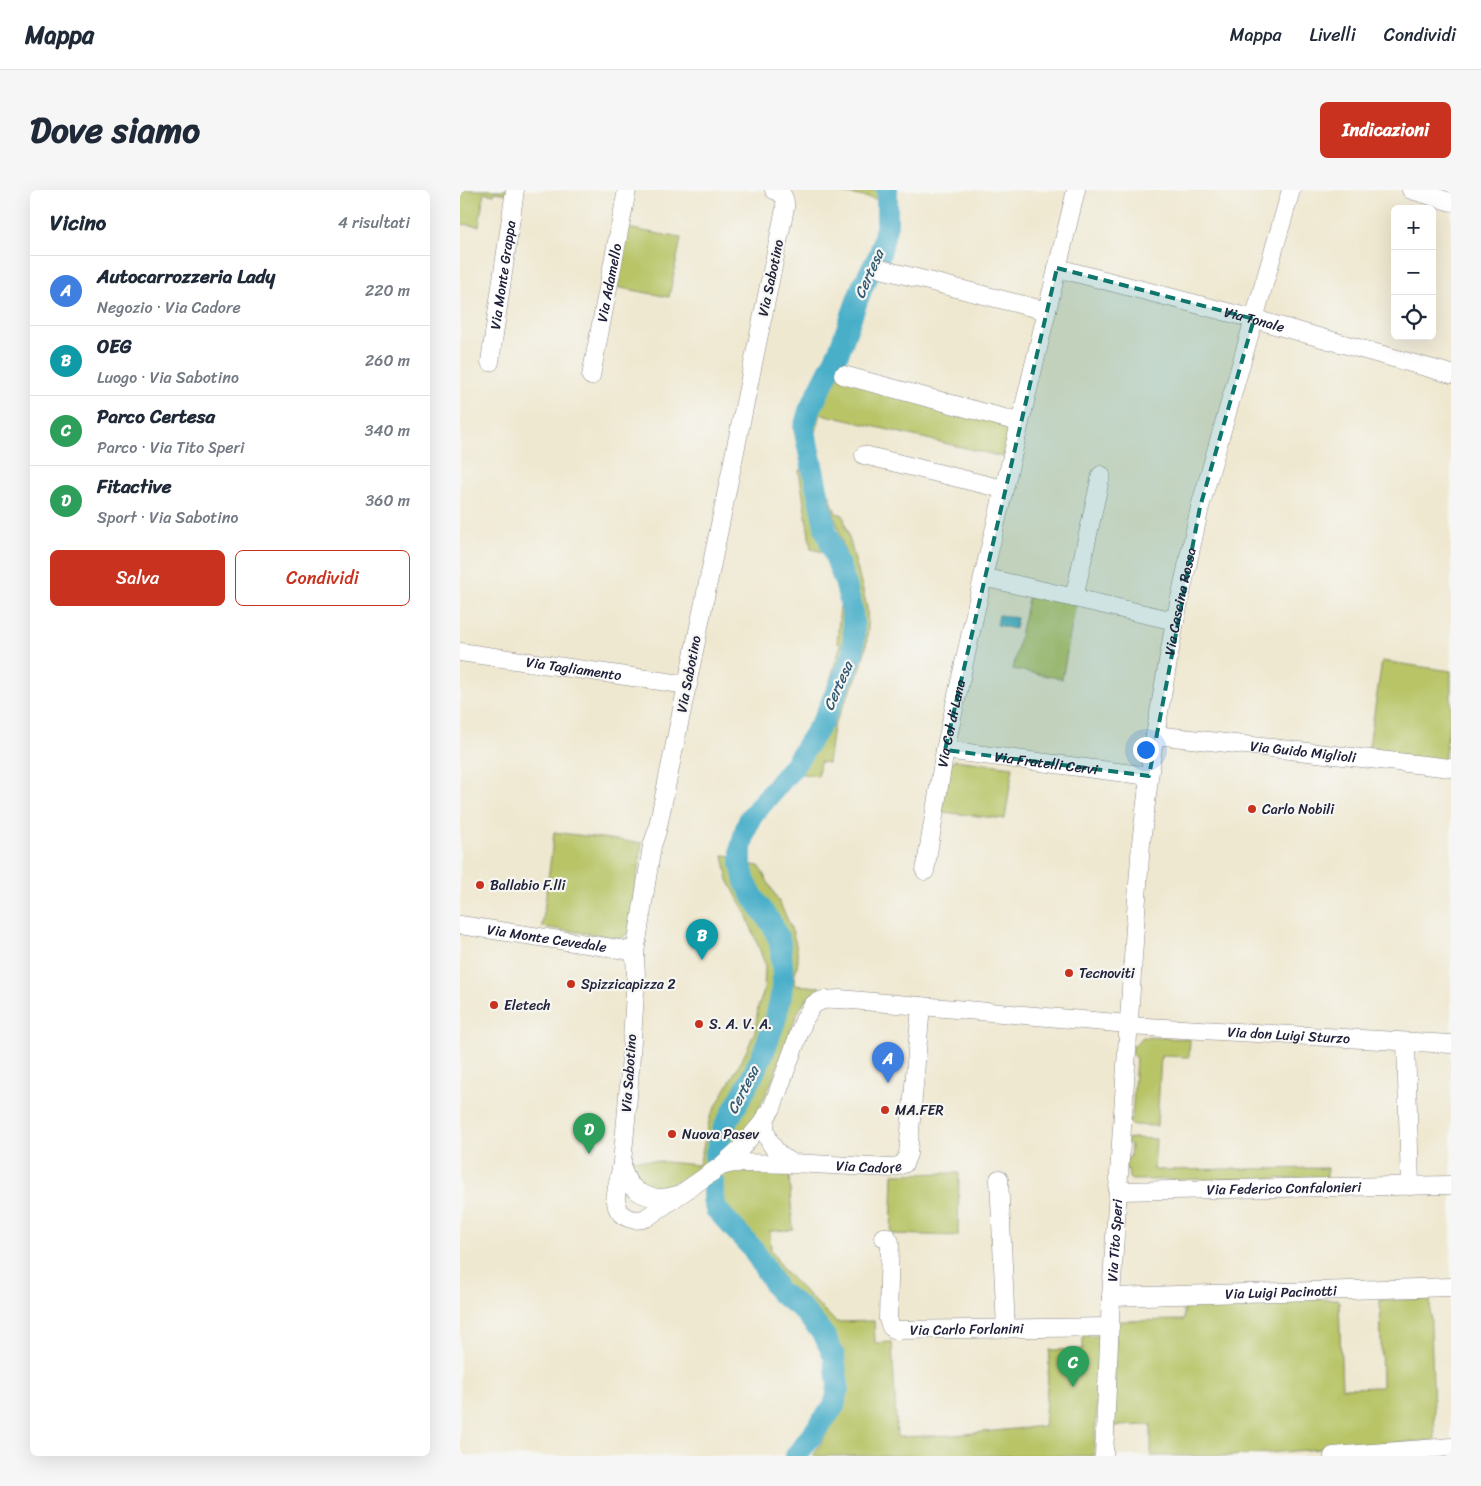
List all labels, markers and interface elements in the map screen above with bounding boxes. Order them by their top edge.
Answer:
text: Mappa [25,14,94,56]
text: Mappa [1230,19,1282,51]
text: Livelli [1310,19,1356,51]
text: Condividi [1384,19,1456,51]
text: Dove siamo [30,99,200,161]
button: Indicazioni [1320,102,1451,158]
text: Vicino [50,204,106,242]
map controls [1391,205,1436,340]
button: + [1391,205,1436,250]
text: 4 risultati [338,208,410,237]
street label: Via Monte Grappa [482,219,523,331]
street label: Via Sabotino [751,237,791,319]
street label: Via Adamello [589,241,629,324]
water label: Certesa [847,244,892,303]
button: − [1391,250,1436,295]
text: Autocarrozzeria Lady [97,260,275,293]
text: A [61,276,71,305]
text: 220 m [365,276,410,305]
text: Negozio · Via Cadore [97,293,241,322]
button: locate [1391,295,1436,340]
street label: Via Tonale [1221,299,1288,339]
text: OEG [97,330,132,363]
text: B [61,346,71,375]
text: 260 m [365,346,410,375]
text: Luogo · Via Sabotino [97,363,239,392]
text: Parco Certesa [97,400,215,433]
text: C [61,416,71,445]
text: 340 m [365,416,410,445]
text: Parco · Via Tito Speri [97,433,245,462]
text: Fitactive [97,470,171,503]
text: D [61,486,71,515]
text: 360 m [366,486,410,515]
text: Sport · Via Sabotino [97,503,238,532]
street label: Via Cascina Rossa [1157,545,1203,657]
button: Salva [50,550,225,606]
button: Condividi [235,550,410,606]
street label: Via Sabotino [669,633,709,715]
street label: Via Tagliamento [524,649,623,688]
water label: Certesa [816,656,861,715]
street label: Via Col di Lana [930,677,973,769]
street label: Via Guido Miglioli [1249,733,1358,770]
your location [1133,737,1159,763]
street label: Via Fratelli Cervi [993,744,1100,782]
place label: Carlo Nobili [1262,797,1335,822]
marker: Carlo Nobili [1246,803,1258,815]
place label: Ballabio F.lli [490,873,566,898]
marker: Ballabio F.lli [474,879,486,891]
street label: Via Monte Cevedale [485,917,609,959]
pin: B [686,919,718,960]
place label: Tecnoviti [1079,961,1136,986]
marker: Tecnoviti [1063,967,1075,979]
place label: Spizzicapizza 2 [581,972,676,997]
marker: Spizzicapizza 2 [565,978,577,990]
place label: Eletech [504,993,551,1018]
marker: Eletech [488,999,500,1011]
place label: S. A. V. A. [709,1012,772,1037]
marker: S. A. V. A. [693,1018,705,1030]
street label: Via don Luigi Sturzo [1227,1019,1351,1051]
street label: Via Sabotino [614,1033,644,1113]
pin: A [872,1042,904,1083]
water label: Certesa [720,1060,767,1119]
place label: MA.FER [895,1098,944,1123]
marker: MA.FER [879,1104,891,1116]
pin: D [573,1113,605,1154]
place label: Nuova Pasev [682,1122,759,1147]
marker: Nuova Pasev [666,1128,678,1140]
street label: Via Cadore [835,1153,905,1181]
street label: Via Federico Confalonieri [1206,1174,1363,1202]
street label: Via Tito Speri [1100,1197,1130,1282]
street label: Via Luigi Pacinotti [1225,1278,1338,1306]
street label: Via Carlo Forlanini [910,1316,1025,1342]
pin: C [1057,1346,1089,1387]

